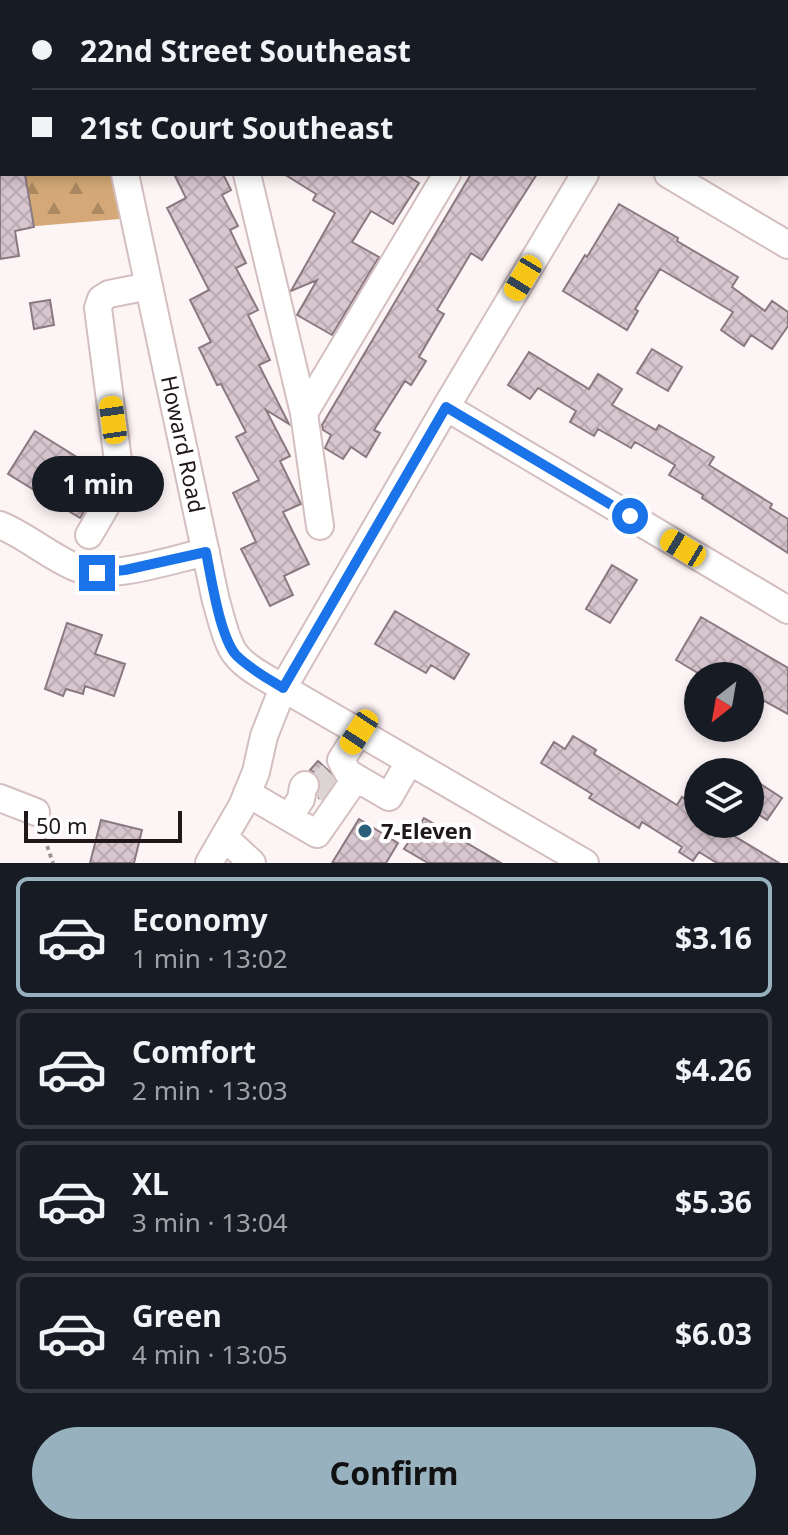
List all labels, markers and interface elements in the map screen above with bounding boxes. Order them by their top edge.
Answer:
text: 22nd Street Southeast [80,30,411,71]
text: 21st Court Southeast [80,107,393,148]
car [500,251,546,305]
street label: Howard Road [155,372,213,515]
car [98,395,128,445]
callout: 1 min [31,457,163,513]
text: 1 min [62,466,134,502]
route start [612,498,648,534]
car [656,525,710,571]
route end [79,555,115,591]
north arrow [684,662,764,742]
map controls [684,662,764,838]
car [336,705,382,759]
button: layers [684,758,764,838]
scale bar [24,807,182,843]
text: 50 m [36,810,87,840]
place label: 7-Eleven [381,815,472,845]
marker: 7-Eleven [356,822,374,840]
text: Economy [132,899,268,940]
icon: car [36,901,108,973]
text: $3.16 [675,917,752,958]
text: 1 min · 13:02 [132,940,288,976]
text: Comfort [132,1031,256,1072]
icon: car [36,1033,108,1105]
text: $4.26 [675,1049,752,1090]
text: 2 min · 13:03 [132,1072,288,1108]
text: XL [132,1163,169,1204]
icon: car [36,1165,108,1237]
text: $5.36 [675,1181,752,1222]
text: 3 min · 13:04 [132,1204,288,1240]
text: Green [132,1295,222,1336]
icon: car [36,1297,108,1369]
text: $6.03 [675,1313,752,1354]
text: 4 min · 13:05 [132,1336,288,1372]
button: Confirm [32,1427,756,1519]

